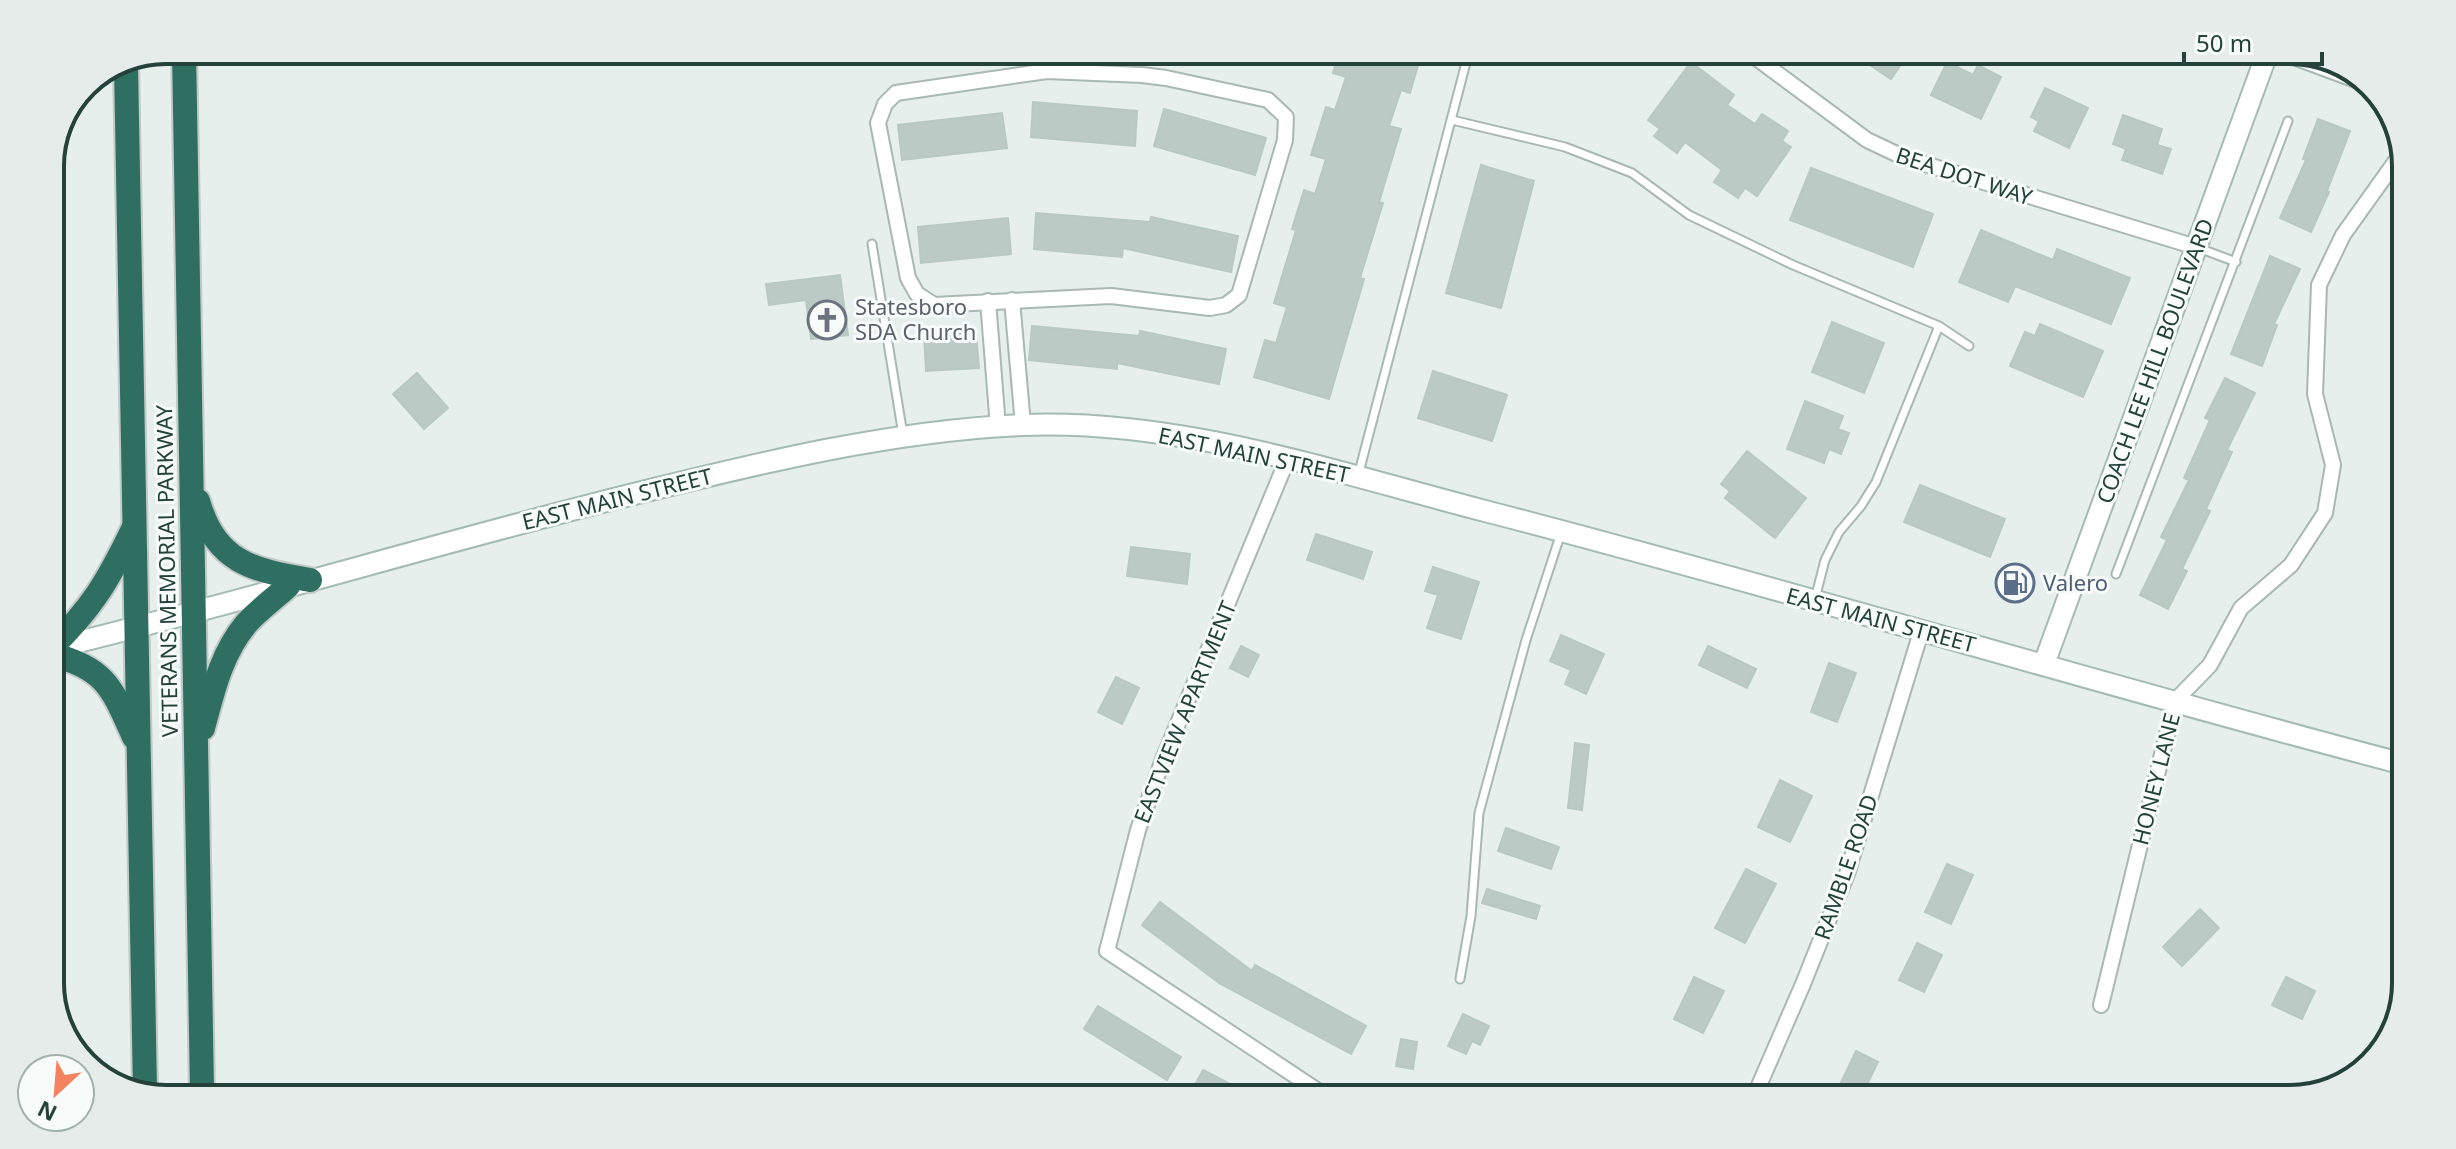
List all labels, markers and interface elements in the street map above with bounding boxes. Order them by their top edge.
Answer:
scale bar [2184,16,2322,66]
text: 50 m [2196,26,2252,59]
street label: BEA DOT WAY [1892,139,2037,211]
street label: COACH LEE HILL BOULEVARD [2088,214,2220,507]
place label: Statesboro SDA Church [855,291,976,346]
church icon: Statesboro SDA Church [806,299,848,341]
street label: VETERANS MEMORIAL PARKWAY [148,404,184,737]
street label: EAST MAIN STREET [1156,419,1353,489]
street label: EAST MAIN STREET [519,460,715,536]
fuel station icon: Valero [1994,562,2036,604]
place label: Valero [2043,567,2108,597]
street label: EAST MAIN STREET [1783,579,1979,659]
street label: EASTVIEW APARTMENT [1126,596,1242,827]
street label: HONEY LANE [2124,710,2186,848]
street label: RAMBLE ROAD [1806,790,1884,943]
north arrow [16,1053,96,1133]
text: N [32,1094,61,1129]

